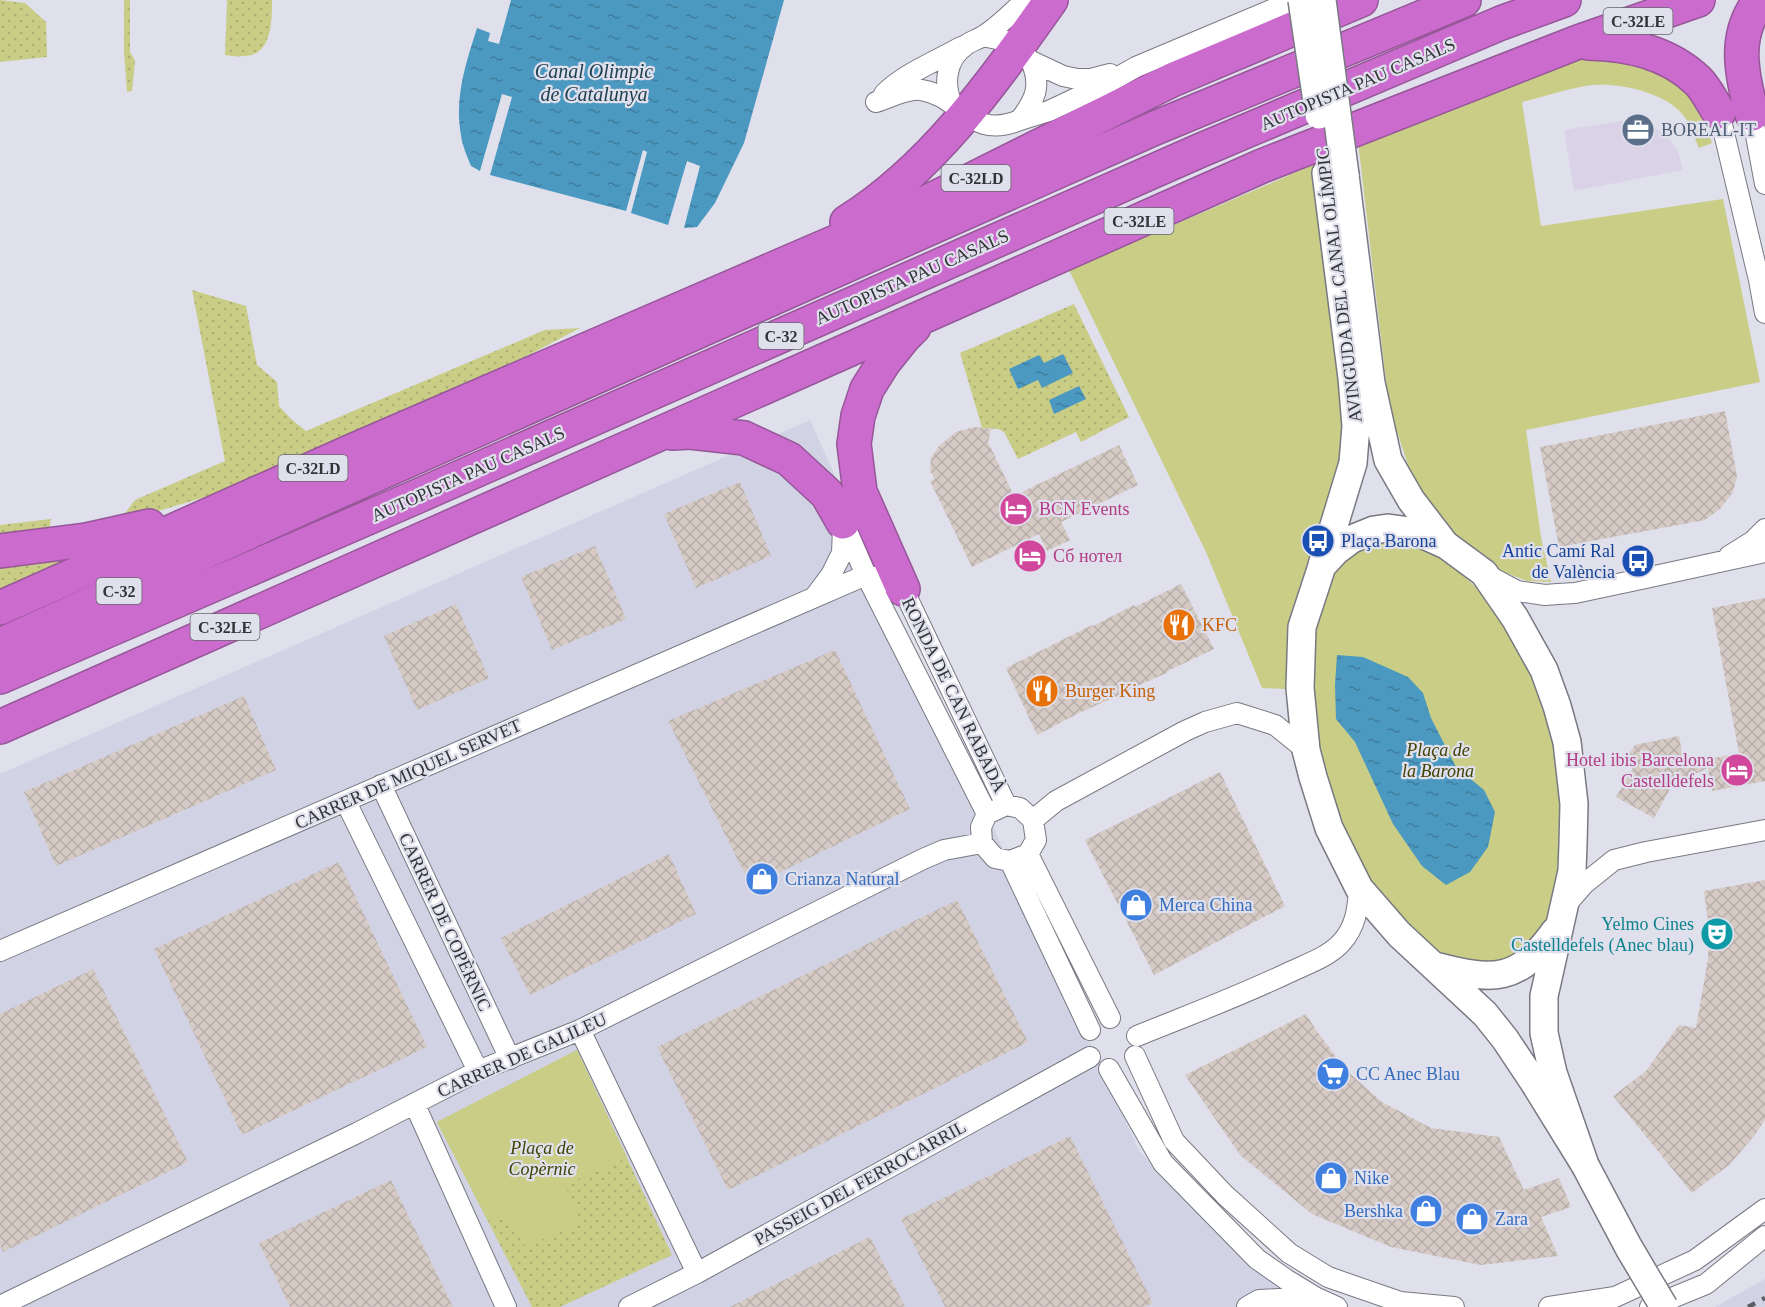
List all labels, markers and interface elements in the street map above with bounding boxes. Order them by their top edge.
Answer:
road number: C-32LE [1604,8,1672,34]
street label: AUTOPISTA PAU CASALS [1258,34,1458,134]
water label: Canal Olimpic de Catalunya [535,60,653,106]
office icon: BOREAL-IT [1620,112,1656,148]
place label: BOREAL-IT [1661,120,1756,140]
street label: AVINGUDA DEL CANAL OLÍMPIC [1311,146,1366,424]
road number: C-32LD [942,165,1010,191]
road number: C-32LE [1104,208,1174,234]
street label: AUTOPISTA PAU CASALS [812,225,1012,329]
road number: C-32 [758,323,804,349]
street label: AUTOPISTA PAU CASALS [368,422,568,526]
road number: C-32LD [278,455,348,481]
hotel icon: BCN Events [998,491,1034,527]
place label: BCN Events [1039,499,1130,519]
bus stop icon: Plaça Barona [1300,523,1336,559]
place label: Plaça Barona [1341,531,1436,551]
hotel icon: Сб нотел [1012,538,1048,574]
place label: Antic Camí Ral de València [1502,541,1615,582]
bus stop icon: Antic Camí Ral de València [1620,543,1656,579]
place label: Сб нотел [1053,546,1122,566]
road number: C-32 [96,578,142,604]
street label: RONDA DE CAN RABADÀ [898,594,1011,796]
restaurant icon: KFC [1161,607,1197,643]
road number: C-32LE [190,614,260,640]
place label: KFC [1202,615,1237,635]
restaurant icon: Burger King [1024,673,1060,709]
place label: Burger King [1065,681,1155,701]
street label: CARRER DE MIQUEL SERVET [292,715,524,833]
park label: Plaça de la Barona [1402,740,1474,781]
place label: Hotel ibis Barcelona Castelldefels [1566,750,1714,791]
hotel icon: Hotel ibis Barcelona Castelldefels [1719,752,1755,788]
street label: CARRER DE COPÈRNIC [395,829,496,1014]
shop icon: Crianza Natural [744,861,780,897]
place label: Crianza Natural [785,869,899,889]
shop icon: Merca China [1118,887,1154,923]
place label: Merca China [1159,895,1252,915]
place label: Yelmo Cines Castelldefels (Anec blau) [1511,914,1694,956]
theatre icon: Yelmo Cines Castelldefels (Anec blau) [1699,916,1735,952]
street label: CARRER DE GALILEU [434,1009,610,1101]
supermarket icon: CC Anec Blau [1315,1056,1351,1092]
place label: CC Anec Blau [1356,1064,1460,1084]
street label: PASSEIG DEL FERROCARRIL [751,1116,969,1250]
park label: Plaça de Copèrnic [509,1138,576,1179]
shop icon: Nike [1313,1160,1349,1196]
place label: Nike [1354,1168,1389,1188]
shop icon: Bershka [1408,1193,1444,1229]
place label: Bershka [1344,1201,1403,1221]
shop icon: Zara [1454,1201,1490,1237]
place label: Zara [1495,1209,1528,1229]

